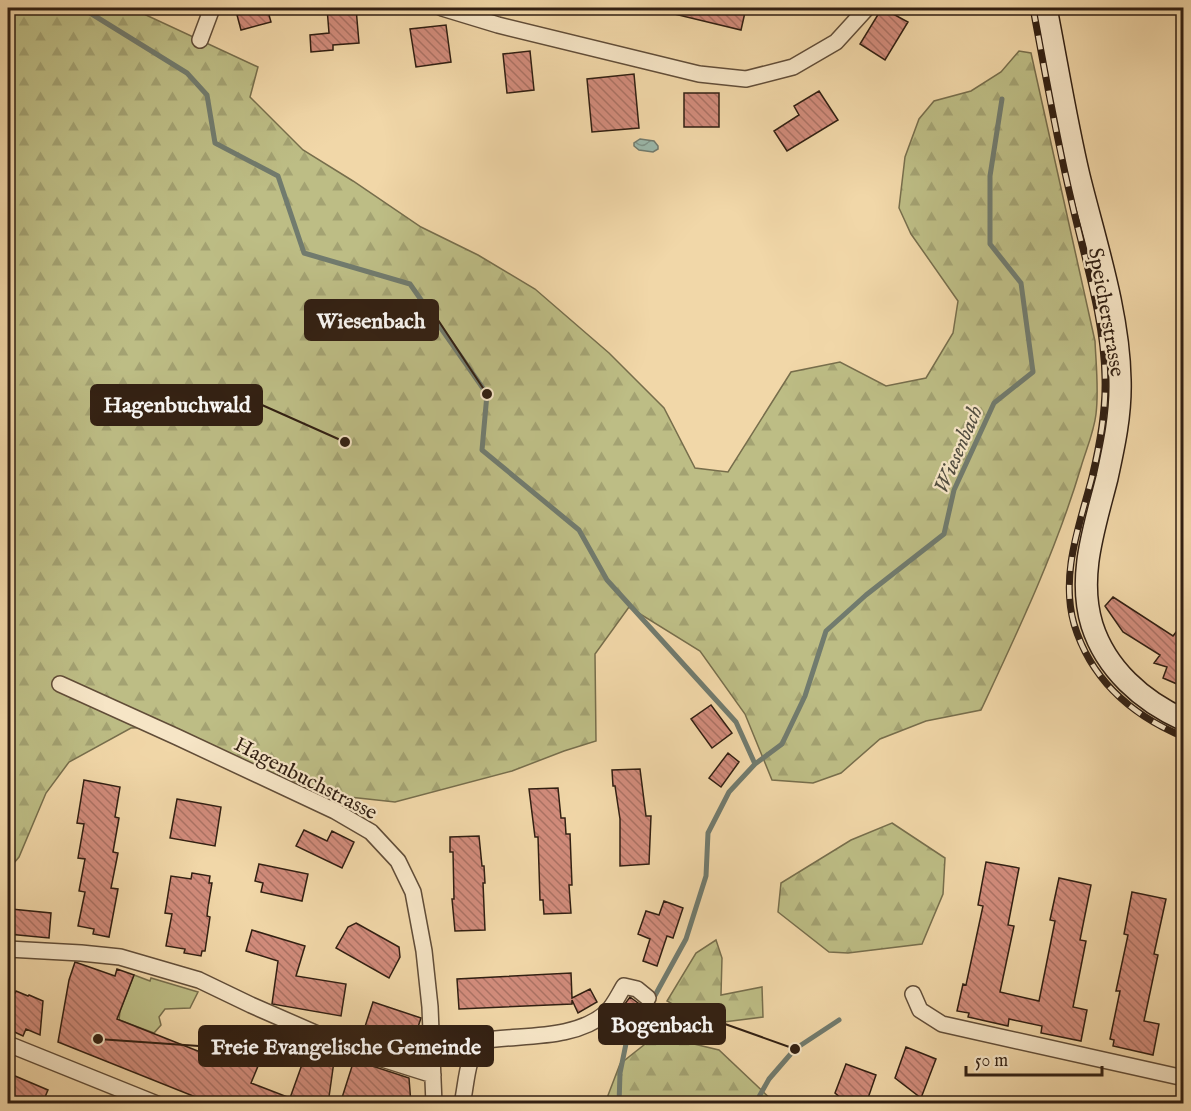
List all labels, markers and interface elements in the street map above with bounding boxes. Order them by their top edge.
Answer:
street label: Speicherstrasse [1081,246,1130,379]
callout: Wiesenbach [305,300,438,340]
text: Wiesenbach [316,308,426,336]
callout: Hagenbuchwald [91,385,262,425]
text: Hagenbuchwald [103,392,252,420]
water label: Wiesenbach [928,402,990,498]
street label: Hagenbuchstrasse [229,732,382,827]
callout: Bogenbach [599,1004,725,1044]
text: Bogenbach [611,1012,714,1040]
callout: Freie Evangelische Gemeinde [199,1026,493,1066]
text: Freie Evangelische Gemeinde [211,1034,481,1062]
scale bar [966,1039,1102,1077]
text: 50 m [975,1050,1008,1073]

